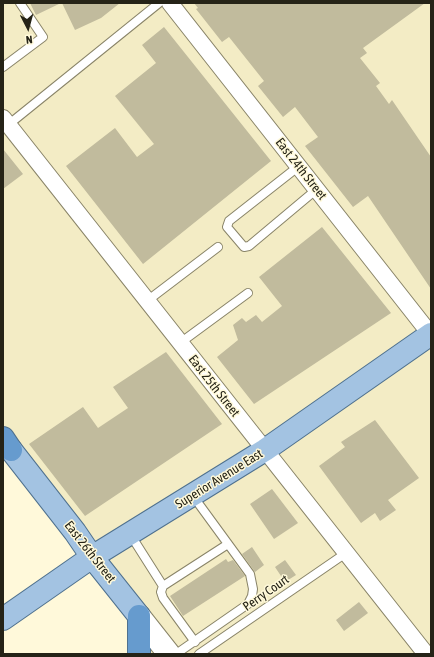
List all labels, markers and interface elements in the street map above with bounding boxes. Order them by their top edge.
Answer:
north arrow [8,8,48,48]
text: N [25,34,33,46]
street label: East 24th Street [272,135,330,203]
street label: East 25th Street [185,352,243,420]
street label: Superior Avenue East [172,446,266,512]
street label: East 26th Street [61,518,119,586]
street label: Perry Court [240,572,292,614]

